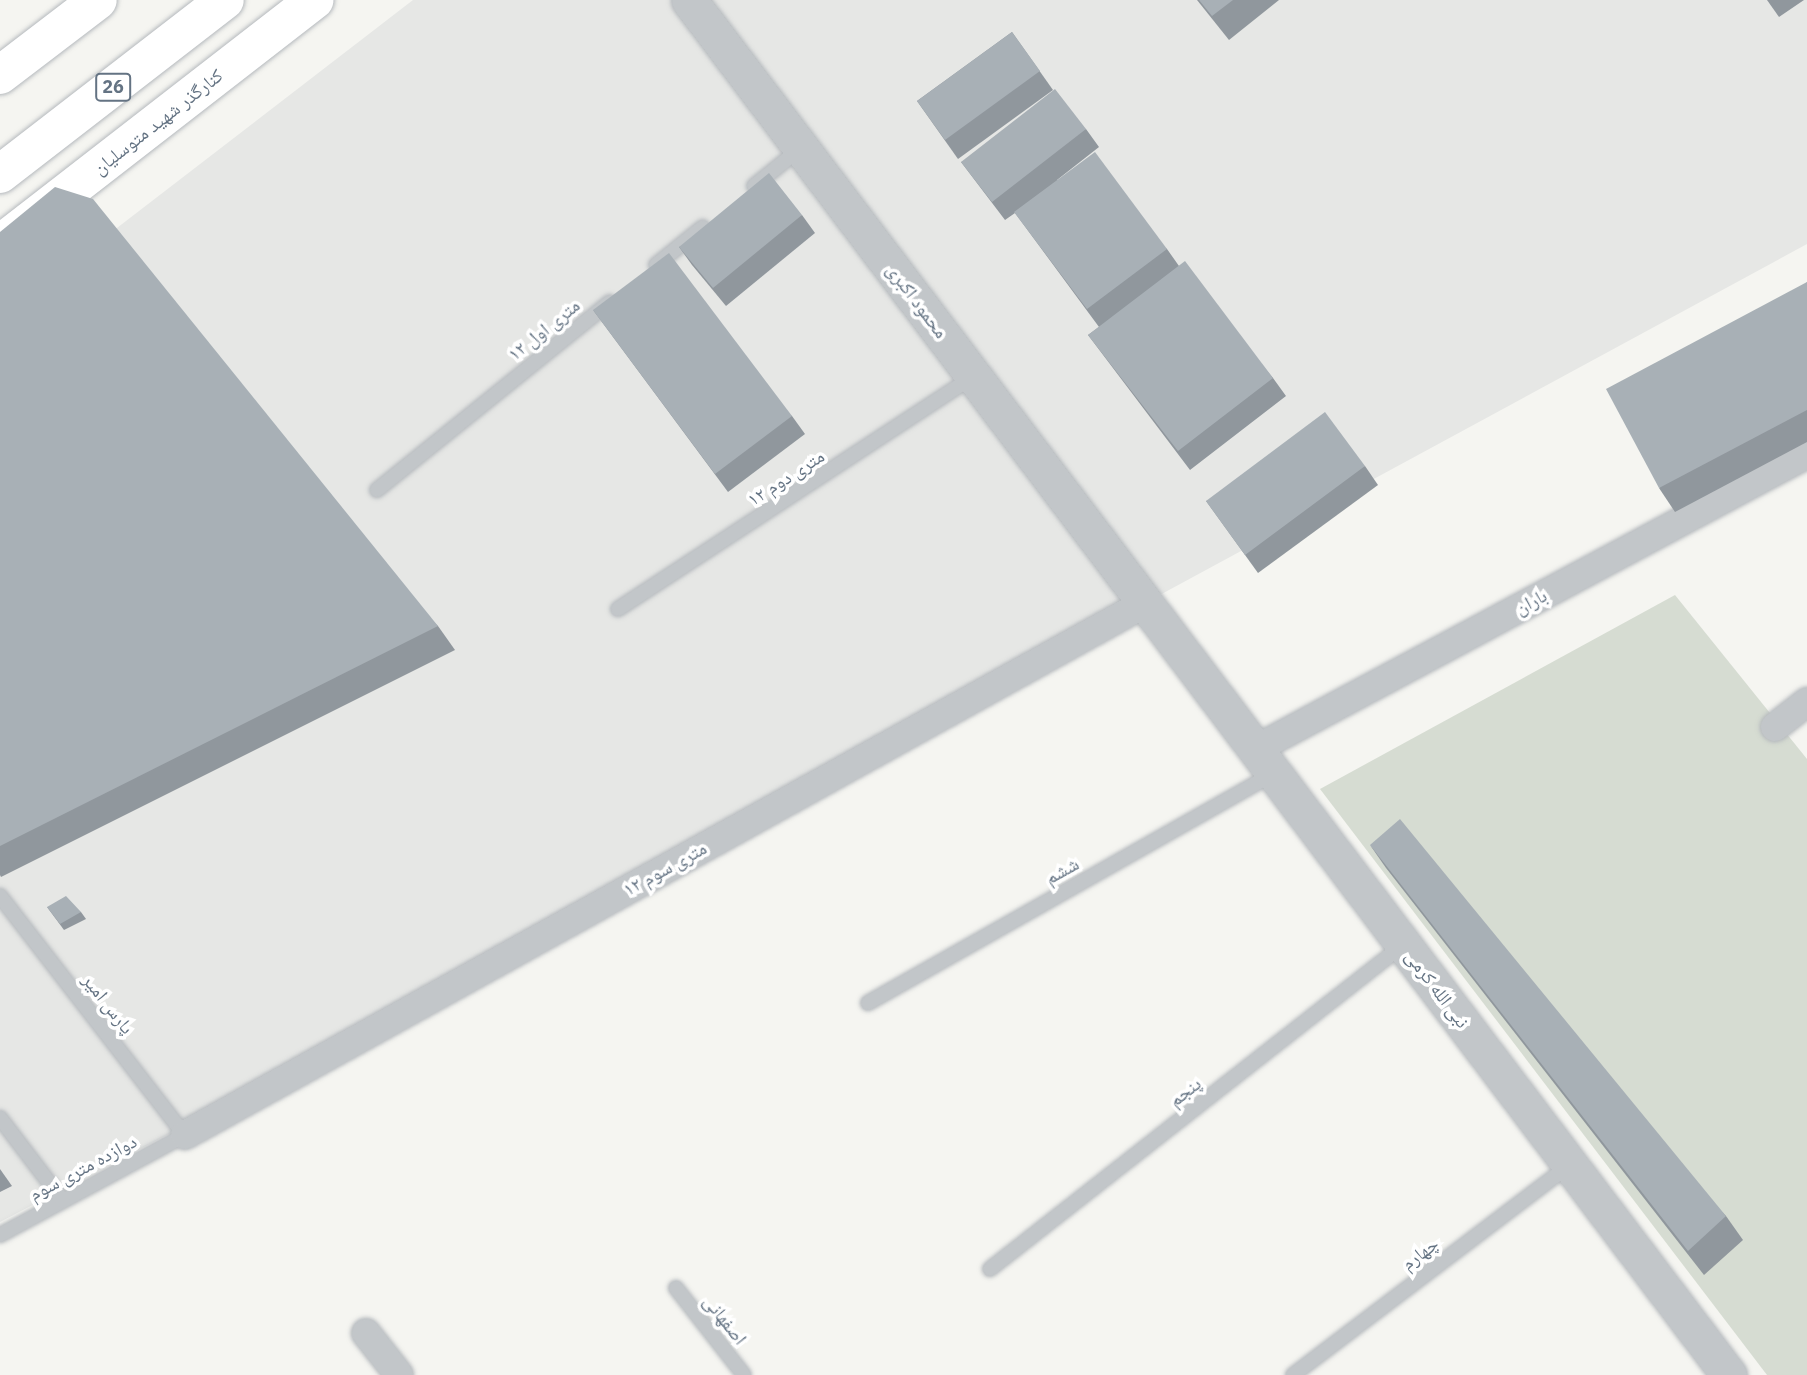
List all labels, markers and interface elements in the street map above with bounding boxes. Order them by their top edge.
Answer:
street label: کنارگذر شهید متوسلیان [88,64,228,180]
road number: 26 [94,72,132,102]
street label: محمود اکبری [881,259,953,343]
street label: ۱۲ متری اول [504,294,584,366]
street label: ۱۲ متری دوم [743,445,829,511]
street label: باران [1511,584,1551,620]
street label: ۱۲ متری سوم [619,837,711,901]
street label: ششم [1041,853,1083,889]
street label: نبی الله کرمی [1400,945,1474,1033]
street label: پارس امیر [77,969,139,1039]
street label: پنجم [1164,1072,1206,1112]
street label: دوازده متری سوم [25,1130,141,1206]
street label: چهارم [1397,1233,1443,1275]
street label: اصفهانی [698,1290,752,1350]

